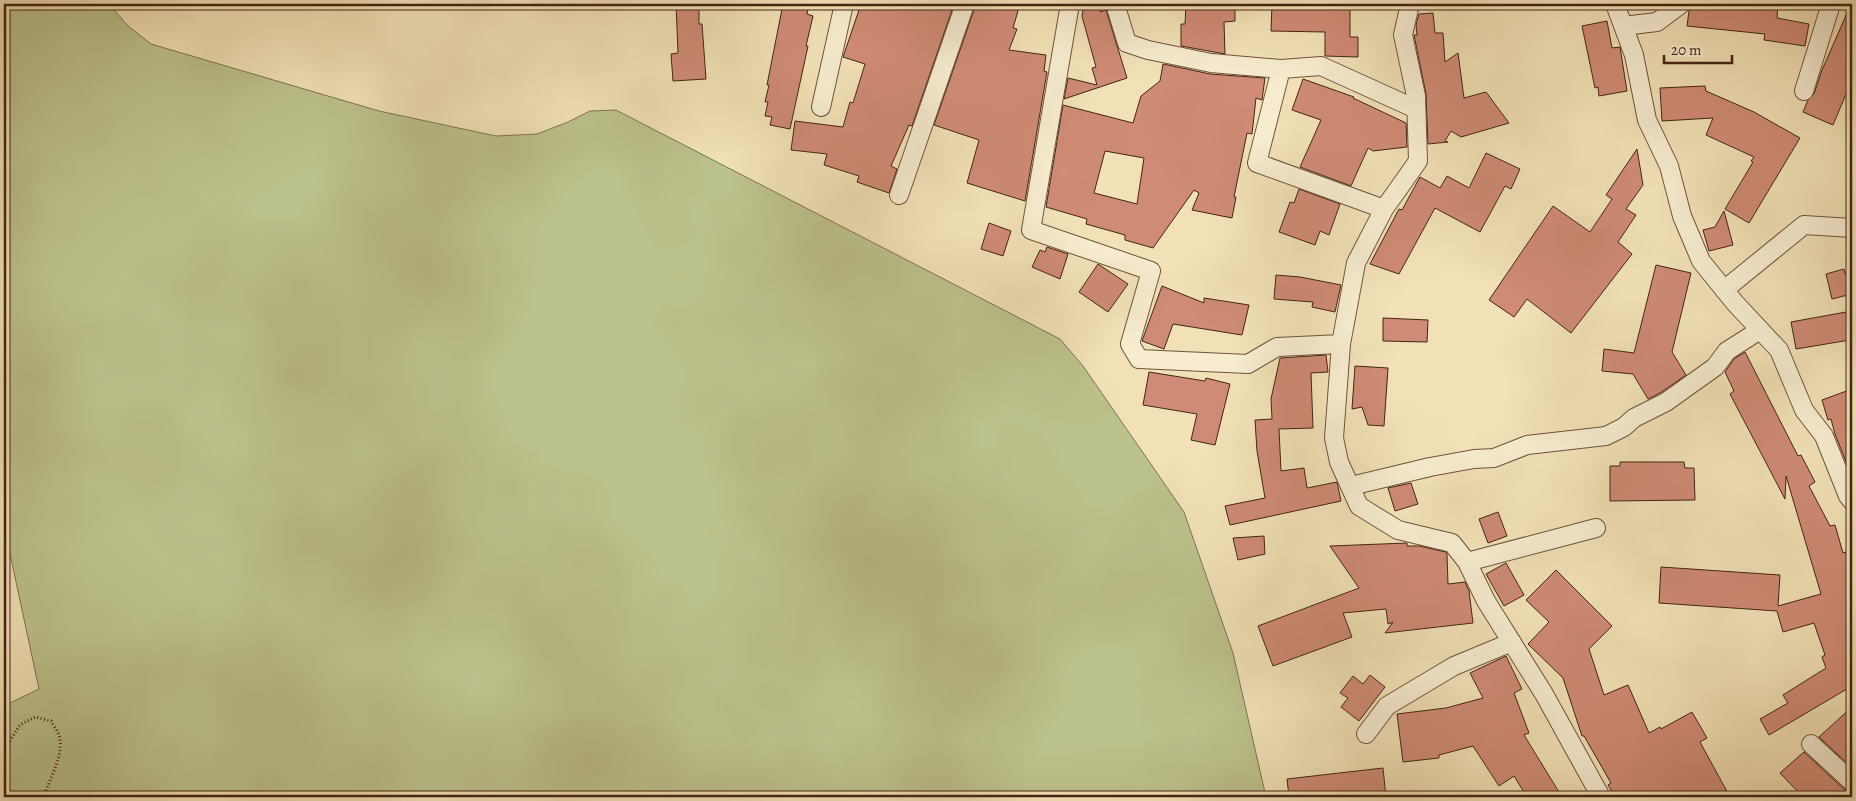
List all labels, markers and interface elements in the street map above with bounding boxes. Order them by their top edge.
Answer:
scale bar [1664,32,1731,64]
text: 20 m [1671,40,1702,60]

